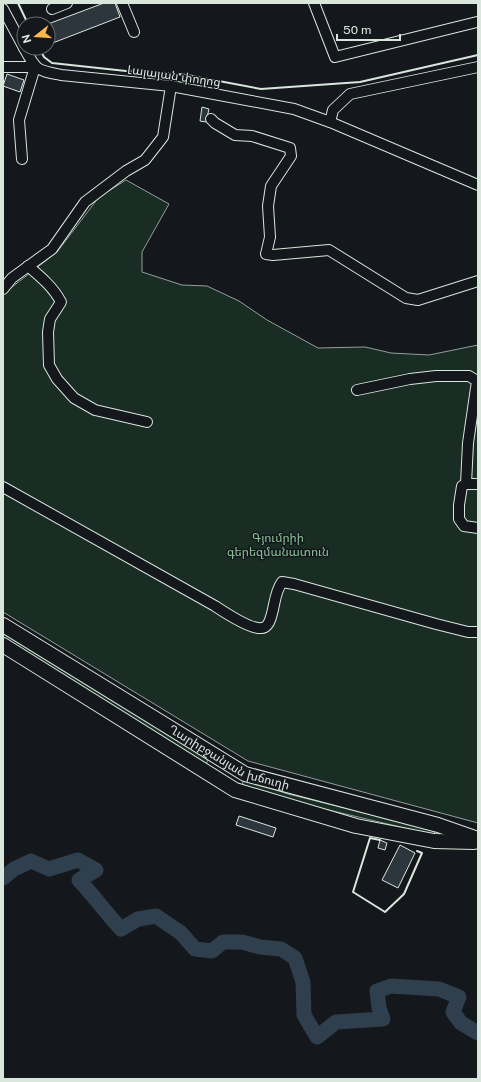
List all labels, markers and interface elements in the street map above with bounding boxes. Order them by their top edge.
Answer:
north arrow [16,16,56,56]
scale bar [337,16,400,42]
text: 50 m [343,23,371,37]
text: N [19,33,33,45]
street label: Լալայան փողոց [126,63,222,89]
park label: Գյումրիի գերեզմանատուն [227,531,329,559]
street label: Ղարիբջանյան խճուղի [166,722,291,792]

